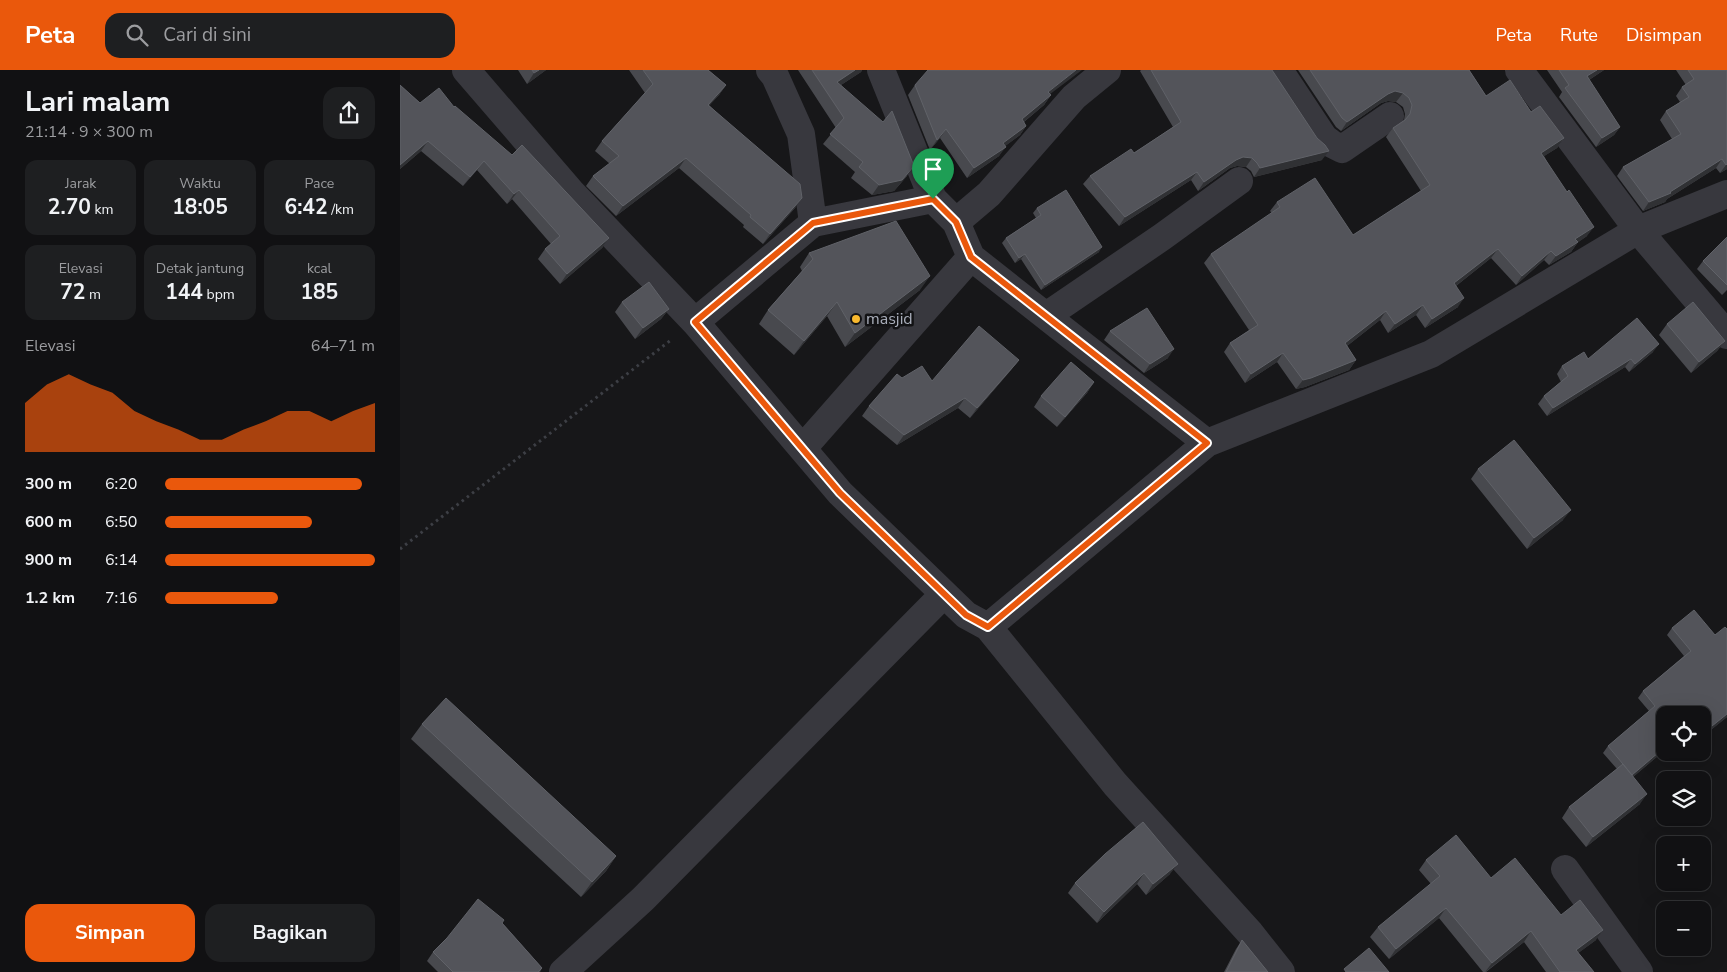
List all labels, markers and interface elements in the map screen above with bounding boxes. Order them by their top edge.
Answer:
search box [105,13,455,58]
text: Peta [25,19,75,51]
icon: search [123,21,151,49]
text: Cari di sini [163,22,251,48]
text: Peta [1496,23,1532,47]
text: Rute [1560,23,1598,47]
text: Disimpan [1626,23,1702,47]
text: Lari malam [25,83,170,121]
button: share [323,87,375,139]
text: 21:14 · 9 × 300 m [25,121,153,143]
pin [912,148,954,199]
icon: arrive [919,155,947,183]
text: Jarak [65,174,96,193]
text: Waktu [179,174,221,193]
text: Pace [304,174,334,193]
text: 2.70 [48,193,91,221]
text: 18:05 [172,193,228,221]
text: 6:42 [285,193,328,221]
text: km [91,200,113,219]
text: /km [328,200,354,219]
text: Elevasi [59,259,103,278]
text: Detak jantung [156,259,244,278]
text: kcal [307,259,332,278]
text: 72 [60,278,85,306]
text: 144 [165,278,203,306]
text: 185 [300,278,338,306]
text: m [85,285,101,304]
text: bpm [203,285,235,304]
place label: masjid [866,308,913,330]
marker: masjid [850,313,862,325]
text: Elevasi [25,335,75,357]
text: 64–71 m [311,335,375,357]
text: 300 m [25,473,72,495]
text: 6:20 [105,473,137,495]
text: 600 m [25,511,72,533]
text: 6:50 [105,511,137,533]
text: 900 m [25,549,72,571]
text: 6:14 [105,549,137,571]
text: 1.2 km [25,587,75,609]
text: 7:16 [105,587,137,609]
map controls [1656,706,1711,956]
button: locate [1656,706,1711,761]
button: layers [1656,771,1711,826]
button: + [1656,836,1711,891]
button: − [1656,901,1711,956]
button: Simpan [25,904,195,962]
button: Bagikan [205,904,375,962]

